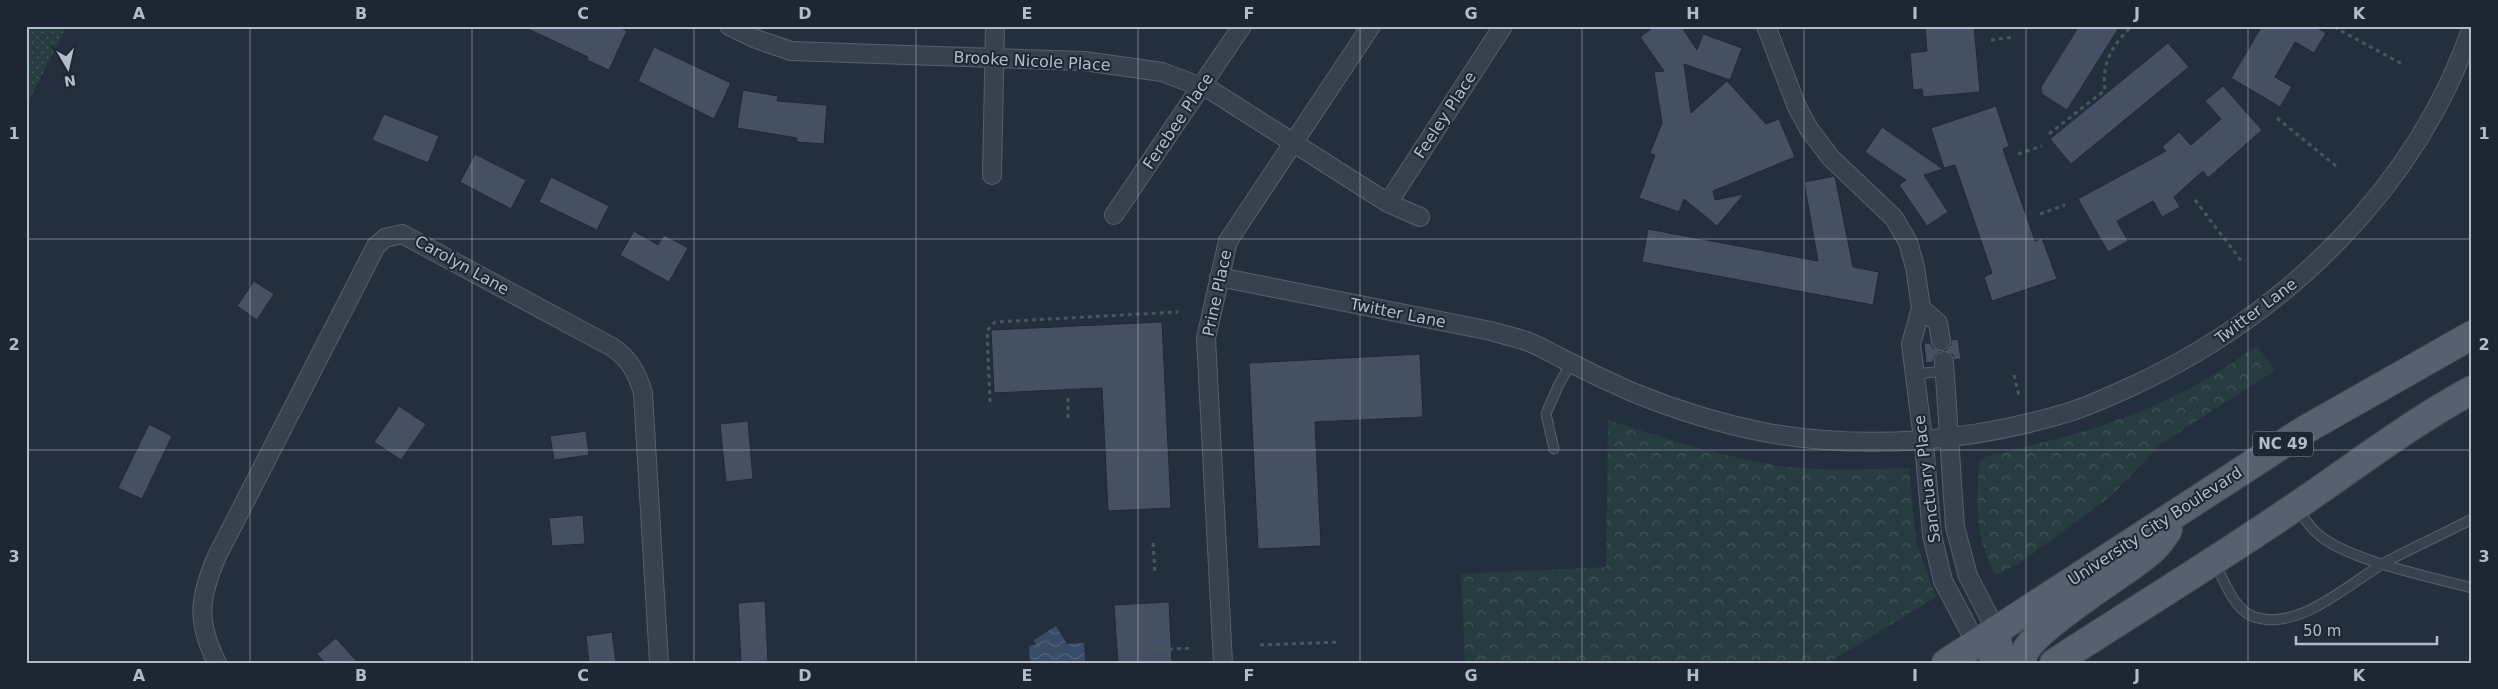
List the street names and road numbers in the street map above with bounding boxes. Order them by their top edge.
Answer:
street label: Brooke Nicole Place [953,47,1111,75]
street label: Feeley Place [1410,68,1480,162]
street label: Ferebee Place [1139,69,1217,173]
street label: Carolyn Lane [412,231,512,299]
street label: Prine Place [1199,248,1235,338]
street label: Twitter Lane [2211,274,2301,349]
street label: Twitter Lane [1347,294,1448,332]
street label: Sanctuary Place [1910,414,1944,544]
road number: NC 49 [2253,432,2313,456]
street label: University City Boulevard [2065,463,2245,589]

